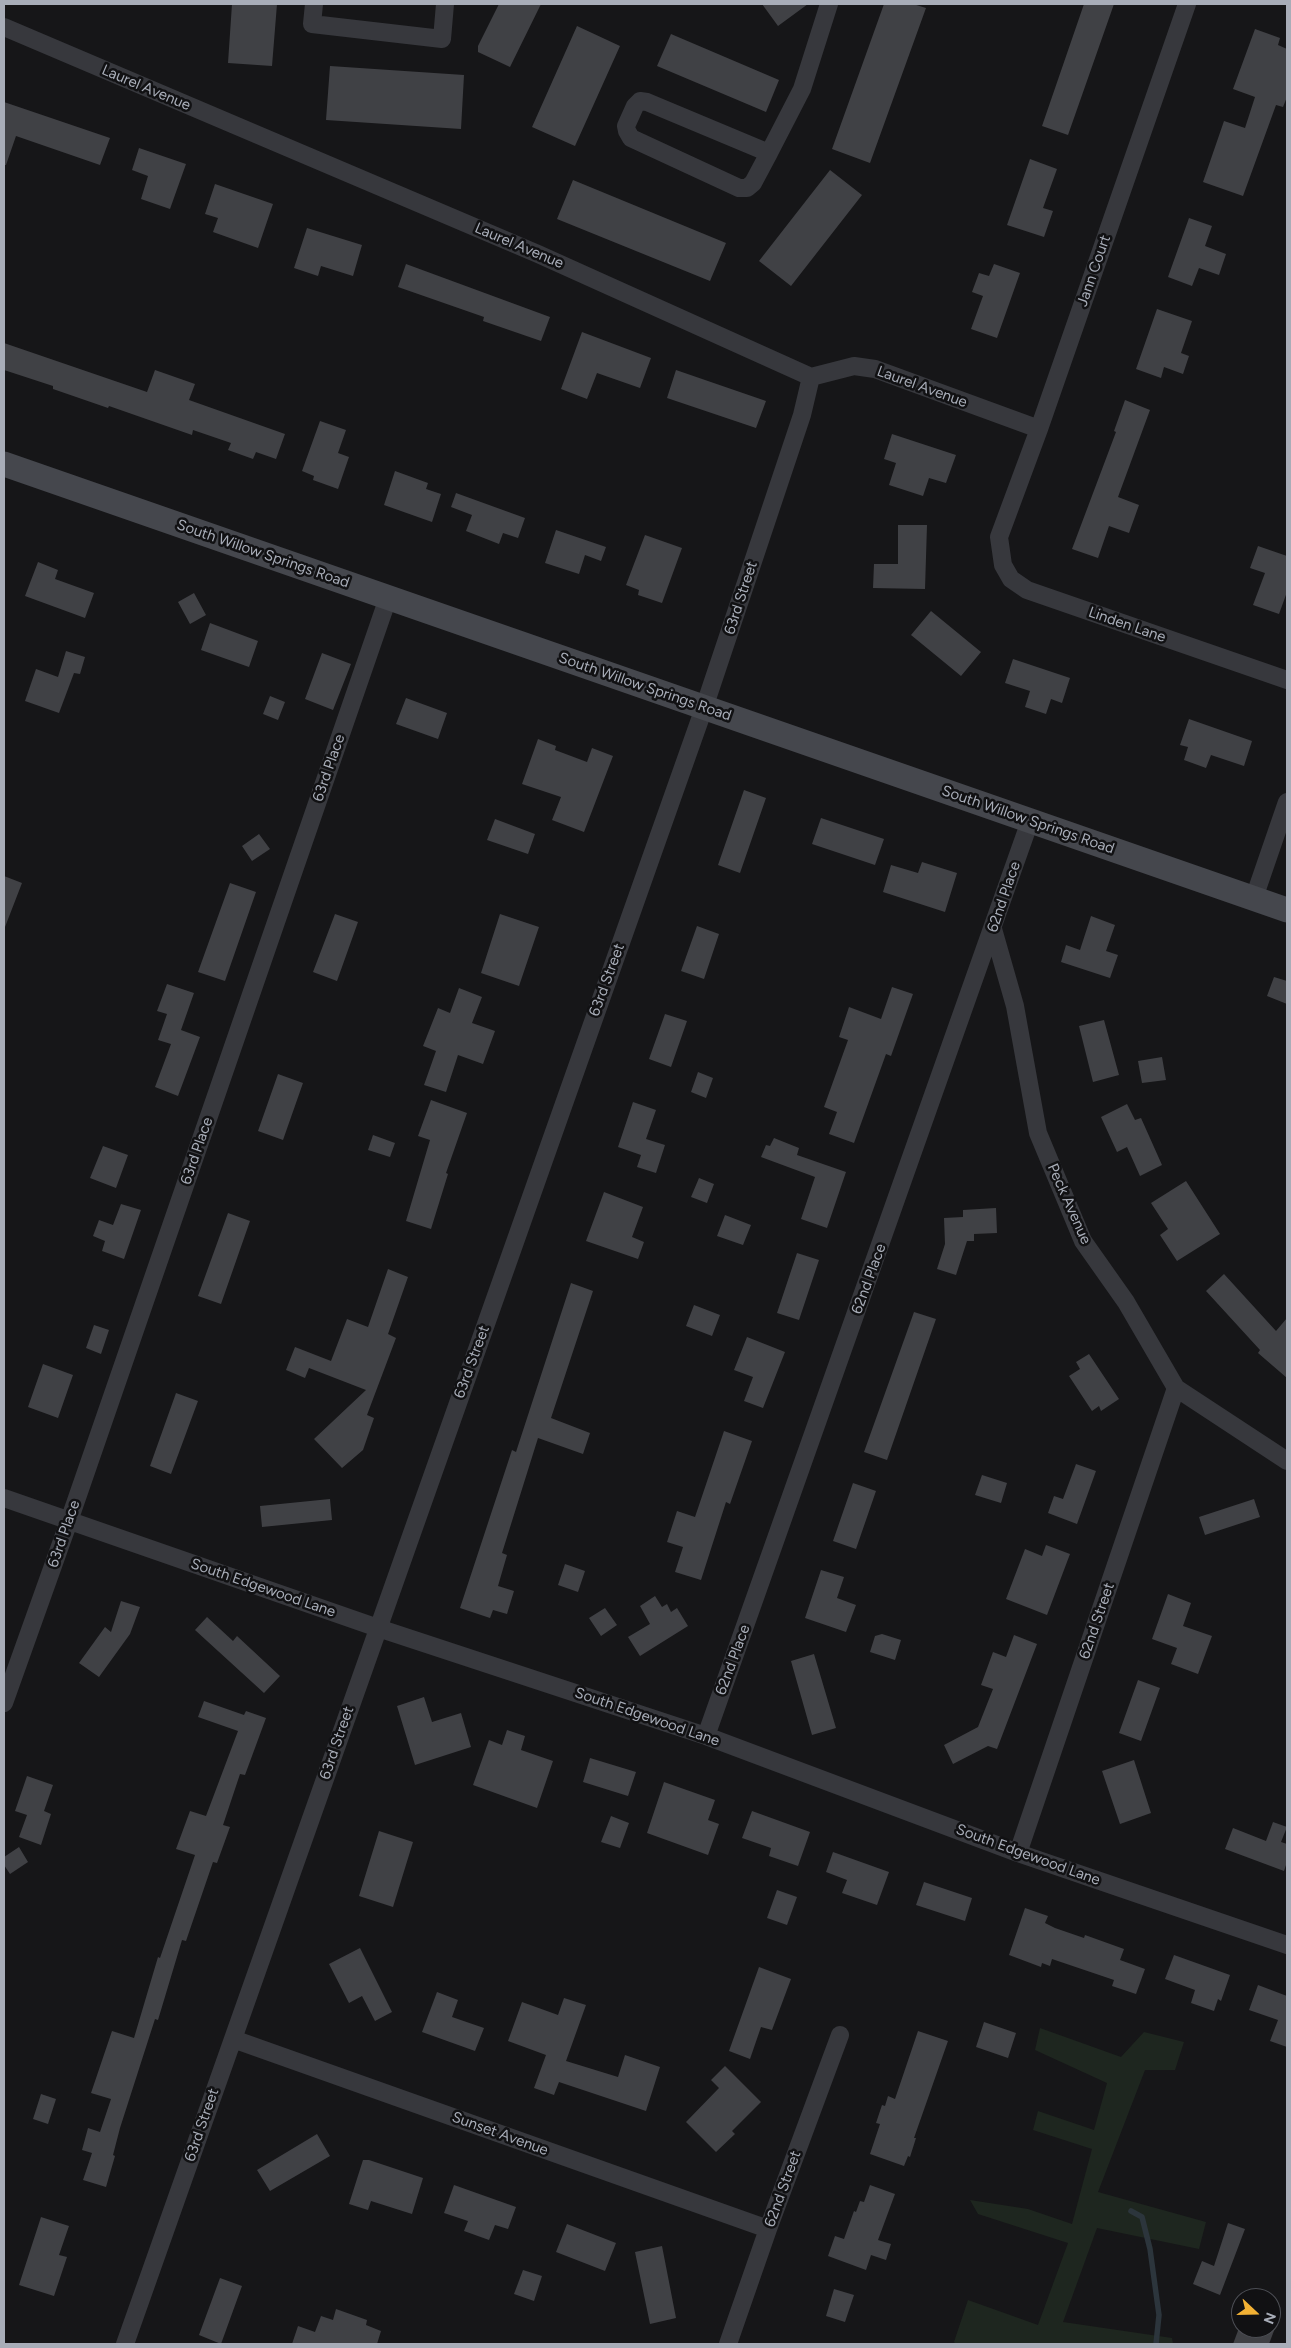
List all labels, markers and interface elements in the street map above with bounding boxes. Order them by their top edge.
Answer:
street label: Laurel Avenue [99,61,193,115]
street label: Laurel Avenue [472,219,566,273]
street label: Jann Court [1073,233,1115,309]
street label: Laurel Avenue [874,362,970,412]
street label: South Willow Springs Road [174,516,352,592]
street label: 63rd Street [721,559,761,637]
street label: Linden Lane [1086,603,1168,647]
street label: South Willow Springs Road [556,649,734,725]
street label: 63rd Place [309,732,349,804]
street label: South Willow Springs Road [939,782,1117,858]
street label: 62nd Place [983,859,1025,935]
street label: 63rd Street [586,941,628,1019]
street label: 63rd Place [177,1115,217,1187]
street label: Peck Avenue [1043,1161,1095,1247]
street label: 62nd Place [848,1241,890,1317]
street label: 63rd Street [451,1323,493,1401]
street label: 63rd Place [44,1498,84,1570]
street label: South Edgewood Lane [188,1555,338,1621]
street label: 62nd Street [1076,1580,1118,1662]
street label: 62nd Place [712,1622,754,1698]
street label: South Edgewood Lane [572,1684,722,1750]
street label: 63rd Street [316,1704,358,1782]
street label: South Edgewood Lane [954,1821,1102,1889]
street label: 63rd Street [181,2086,223,2164]
street label: Sunset Avenue [449,2108,551,2160]
street label: 62nd Street [761,2148,805,2230]
north arrow [1231,2288,1281,2338]
text: N [1260,2310,1279,2326]

